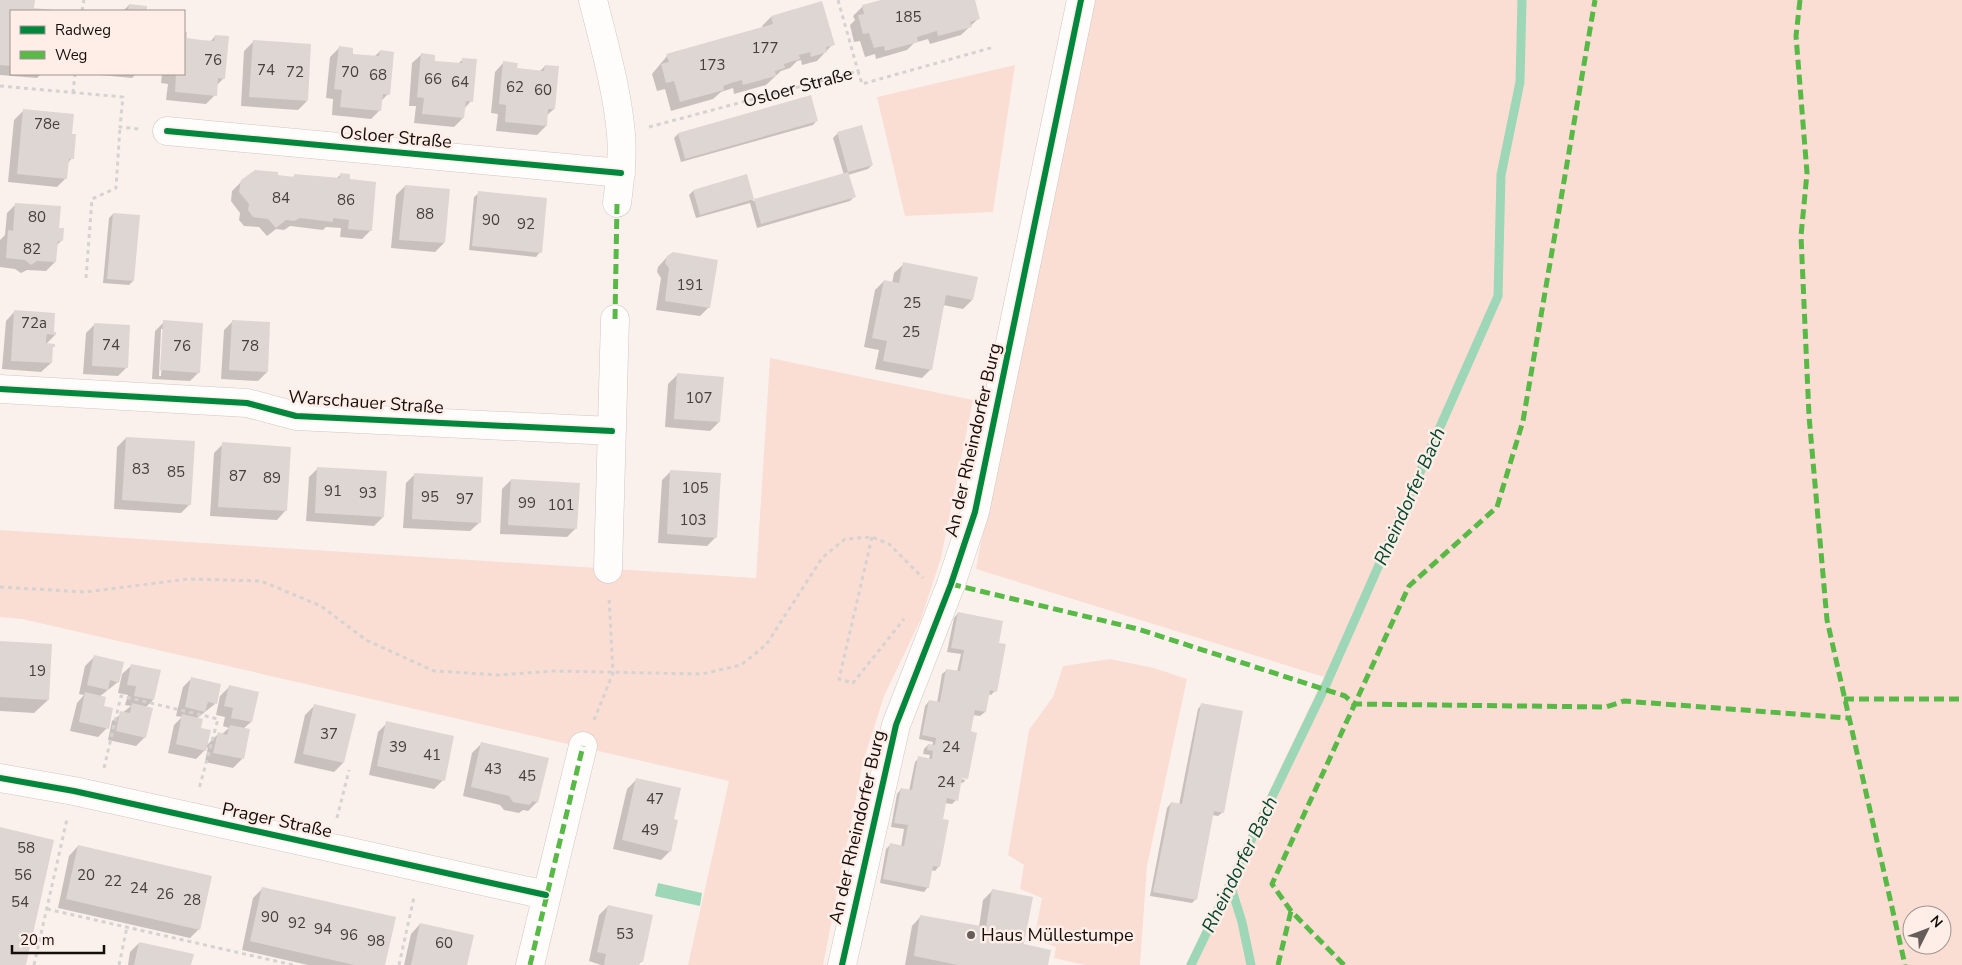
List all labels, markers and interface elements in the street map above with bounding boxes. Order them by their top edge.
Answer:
house number: 185 [894,7,922,27]
legend [10,10,185,75]
text: Radweg [55,20,111,40]
house number: 177 [751,38,779,58]
text: Weg [55,45,87,65]
house number: 76 [204,50,222,70]
house number: 173 [698,55,726,75]
house number: 74 [257,60,275,80]
street label: Osloer Straße [740,61,855,113]
house number: 72 [286,62,304,82]
house number: 70 [341,62,359,82]
house number: 68 [369,65,387,85]
house number: 66 [424,69,442,89]
house number: 64 [451,72,469,92]
house number: 62 [506,77,524,97]
house number: 60 [534,80,552,100]
house number: 78e [34,114,60,134]
street label: Osloer Straße [339,120,453,154]
house number: 84 [272,188,290,208]
house number: 86 [337,190,355,210]
house number: 88 [416,204,434,224]
house number: 80 [28,207,46,227]
house number: 90 [482,210,500,230]
house number: 92 [517,214,535,234]
house number: 82 [23,239,41,259]
house number: 191 [676,275,704,295]
house number: 25 [903,293,921,313]
house number: 72a [21,313,47,333]
house number: 25 [902,322,920,342]
house number: 74 [102,335,120,355]
house number: 76 [173,336,191,356]
house number: 78 [241,336,259,356]
street label: An der Rheindorfer Burg [939,341,1007,539]
street label: Warschauer Straße [287,385,445,419]
house number: 107 [685,388,713,408]
water label: Rheindorfer Bach [1368,423,1452,569]
house number: 83 [132,459,150,479]
house number: 85 [167,462,185,482]
house number: 87 [229,466,247,486]
house number: 89 [263,468,281,488]
house number: 105 [681,478,709,498]
house number: 91 [324,481,342,501]
house number: 93 [359,483,377,503]
house number: 95 [421,487,439,507]
house number: 97 [456,489,474,509]
house number: 99 [518,493,536,513]
house number: 101 [547,495,575,515]
house number: 103 [679,510,707,530]
house number: 19 [28,661,46,681]
house number: 37 [320,724,338,744]
street label: An der Rheindorfer Burg [823,728,891,926]
house number: 39 [389,737,407,757]
house number: 24 [942,737,960,757]
house number: 41 [423,745,441,765]
house number: 43 [484,759,502,779]
house number: 45 [518,766,536,786]
house number: 24 [937,772,955,792]
house number: 47 [646,789,664,809]
water label: Rheindorfer Bach [1196,792,1284,937]
street label: Prager Straße [220,797,334,843]
house number: 49 [641,820,659,840]
house number: 58 [17,838,35,858]
house number: 56 [14,865,32,885]
house number: 20 [77,865,95,885]
house number: 22 [104,871,122,891]
house number: 24 [130,878,148,898]
house number: 26 [156,884,174,904]
house number: 28 [183,890,201,910]
house number: 54 [11,892,29,912]
north arrow [1902,905,1952,955]
house number: 90 [261,907,279,927]
text: N [1926,911,1947,932]
house number: 92 [288,913,306,933]
house number: 94 [314,919,332,939]
scale bar [12,922,105,954]
place label: Haus Müllestumpe [981,923,1134,947]
house number: 53 [616,924,634,944]
house number: 96 [340,925,358,945]
marker: Haus Müllestumpe [965,929,977,941]
text: 20 m [20,930,55,950]
house number: 98 [367,931,385,951]
house number: 60 [435,933,453,953]

